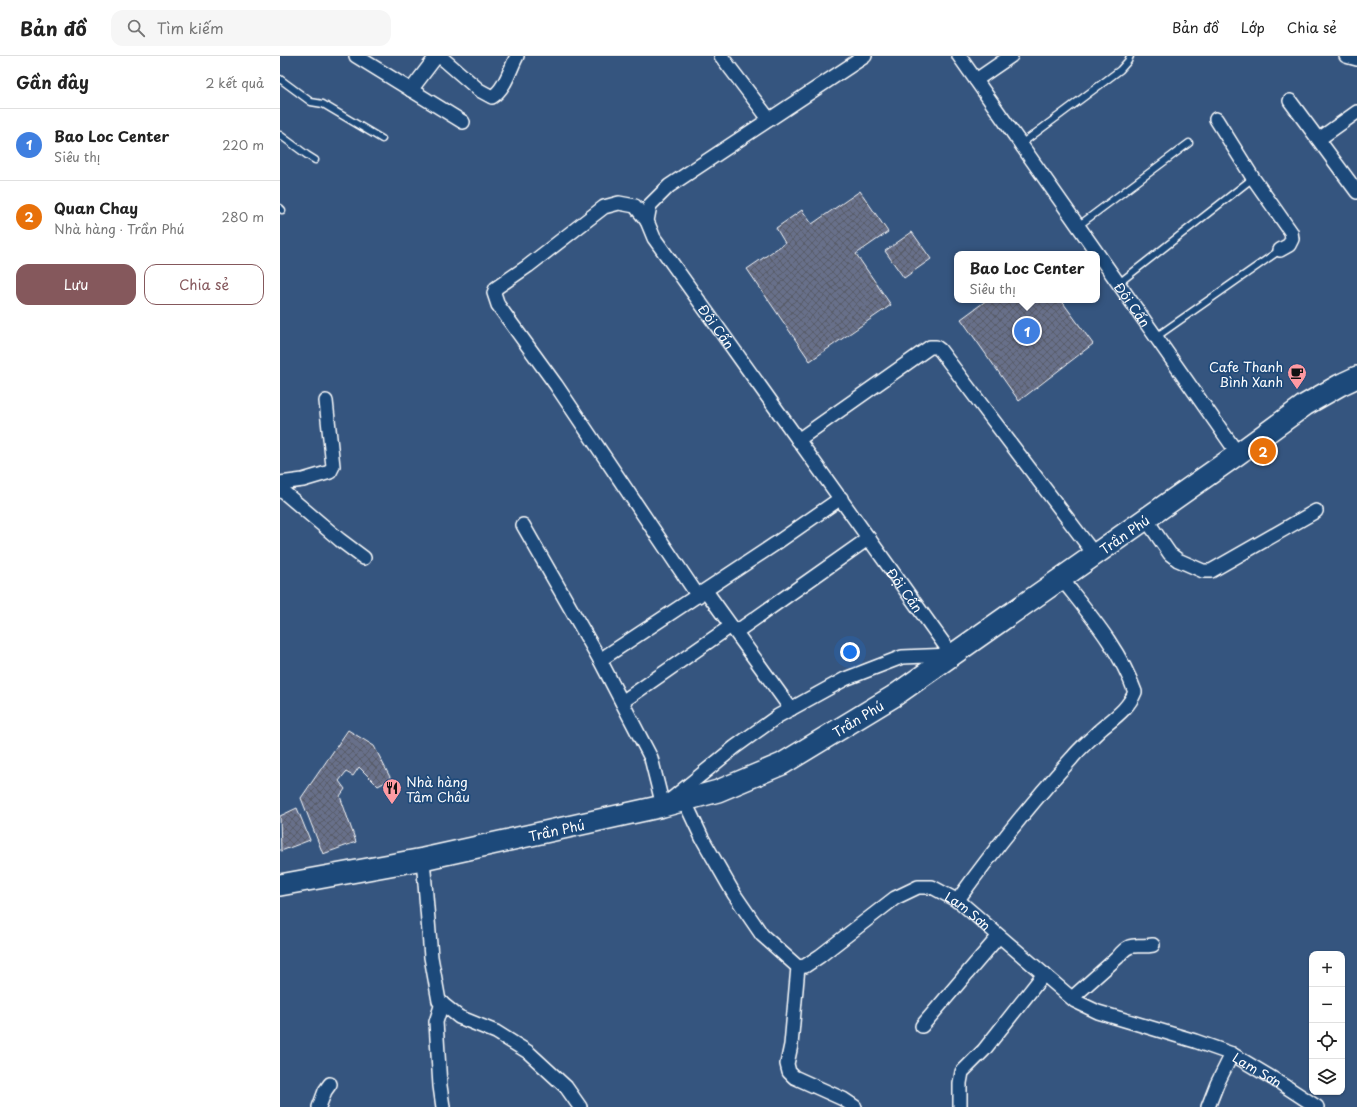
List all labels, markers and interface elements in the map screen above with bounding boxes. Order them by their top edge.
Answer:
search box [111,10,391,46]
text: Bản đồ [20,14,87,42]
text: Tìm kiếm [157,16,224,39]
icon: search [125,17,147,39]
text: Bản đồ [1172,17,1219,38]
text: Lớp [1241,17,1265,38]
text: Chia sẻ [1287,17,1337,38]
text: Gần đây [16,69,89,95]
text: 2 kết quả [205,73,264,92]
text: Bao Loc Center [54,124,169,147]
text: 1 [26,135,32,154]
text: 220 m [222,135,264,154]
text: Siêu thị [54,147,100,166]
text: Quan Chay [54,196,138,219]
text: 2 [24,207,34,226]
text: 280 m [222,207,264,226]
text: Nhà hàng · Trần Phú [54,219,184,238]
popup [954,251,1100,303]
text: Bao Loc Center [969,256,1085,279]
button: Lưu [16,264,136,305]
button: Chia sẻ [144,264,264,305]
street label: Đội Cấn [1110,278,1155,330]
text: Siêu thị [969,279,1016,298]
street label: Đội Cấn [694,300,740,352]
pin: 1 [1014,316,1040,346]
place label: Cafe Thanh Bình Xanh [1209,357,1283,391]
cafe icon: Cafe Thanh Bình Xanh [1286,362,1308,390]
pin: 2 [1250,436,1276,466]
street label: Trần Phú [1095,510,1153,558]
street label: Đội Cấn [883,563,928,616]
your location [840,642,860,662]
street label: Trần Phú [828,695,887,741]
place label: Nhà hàng Tâm Châu [406,772,470,806]
restaurant icon: Nhà hàng Tâm Châu [381,777,403,805]
street label: Trần Phú [527,814,586,845]
street label: Lam Sơn [942,886,995,934]
map controls [1309,951,1345,1095]
button: + [1309,951,1345,987]
button: − [1309,987,1345,1023]
button: locate [1309,1023,1345,1059]
street label: Lam Sơn [1229,1047,1286,1091]
button: layers [1309,1059,1345,1095]

